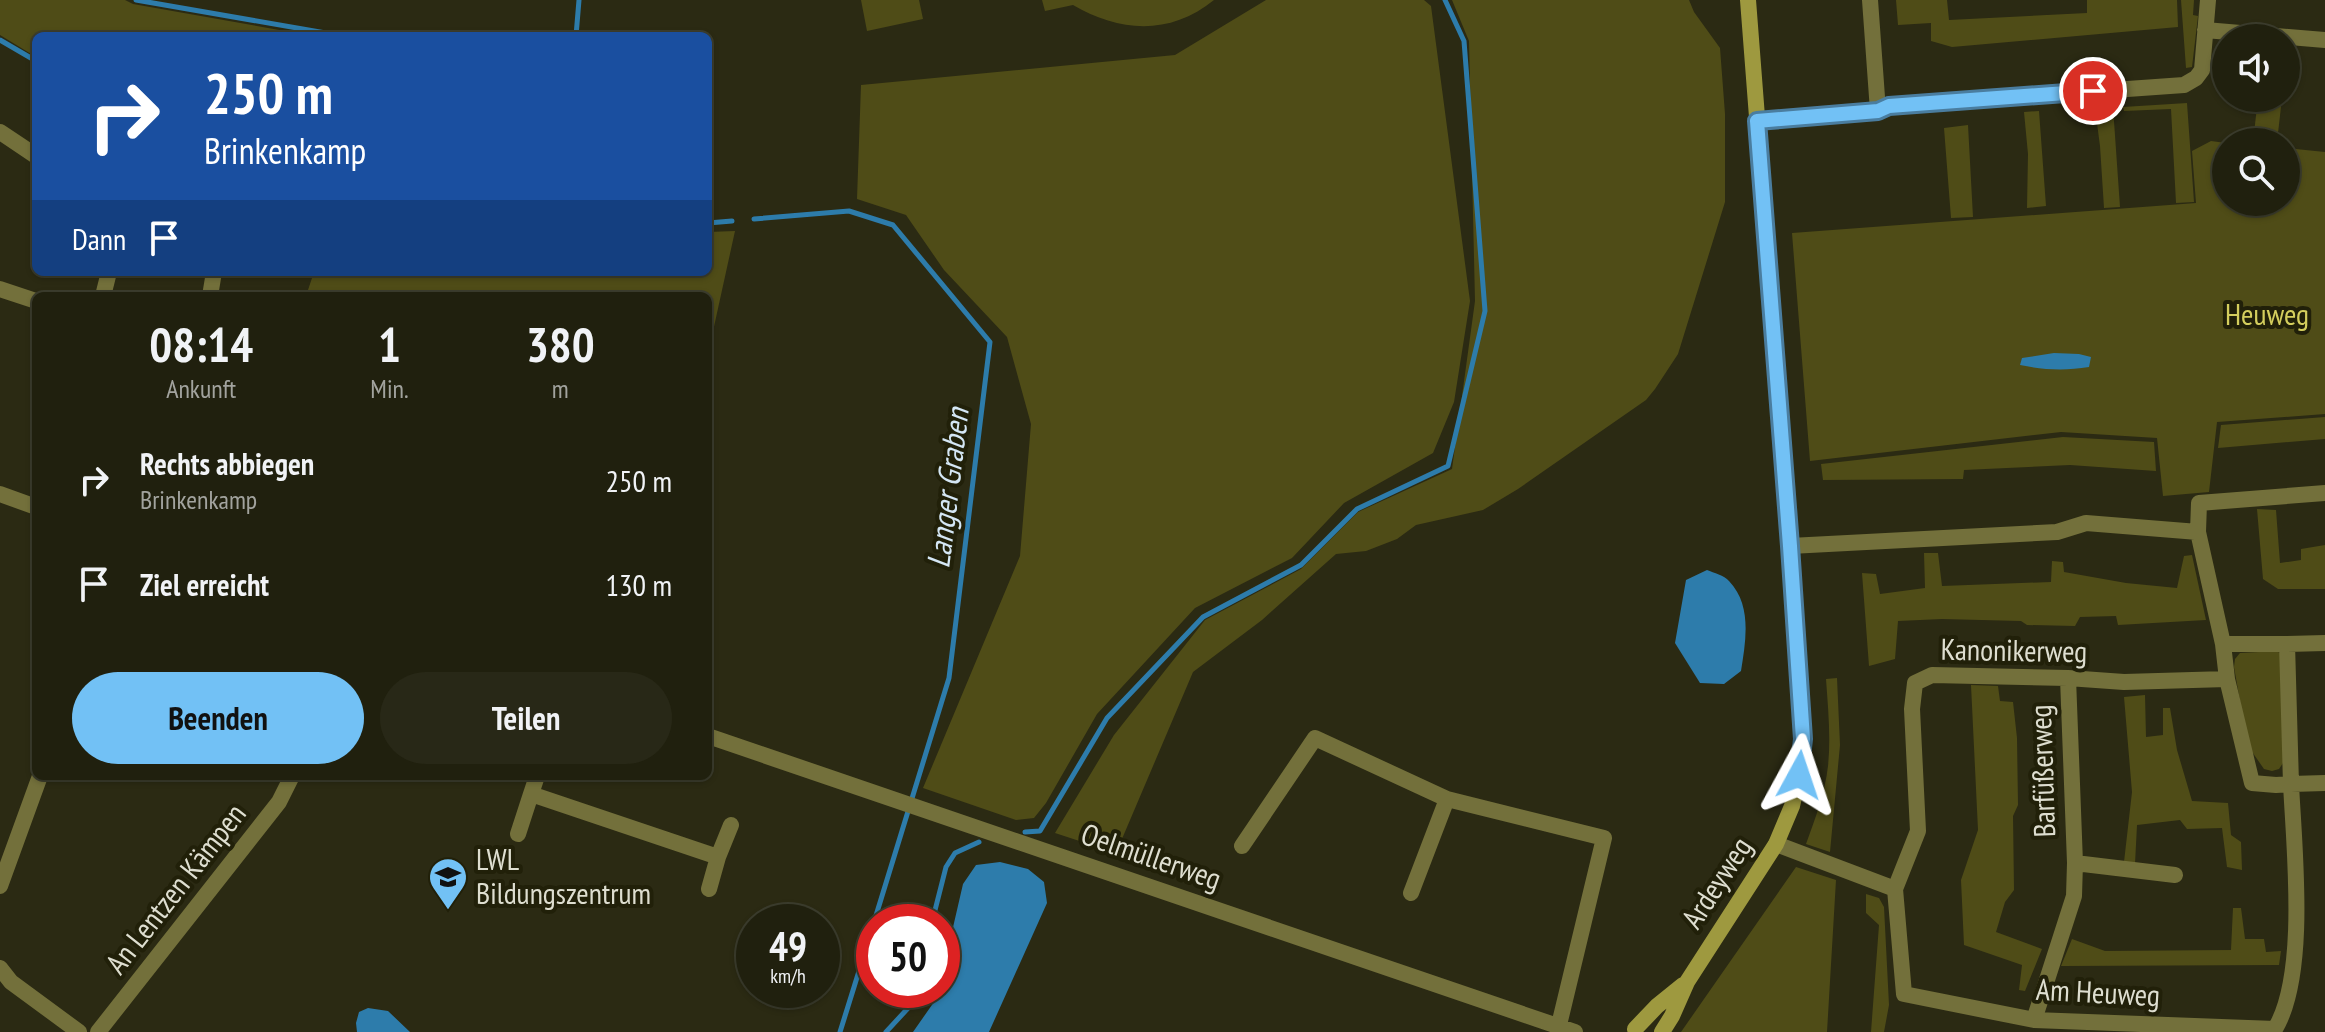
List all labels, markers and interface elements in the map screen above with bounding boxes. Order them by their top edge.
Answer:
map controls [2212,24,2300,216]
button: sound [2212,24,2300,112]
text: 250 m [204,57,333,129]
pin [2059,57,2127,125]
icon: right [72,64,176,168]
icon: arrive [2071,69,2115,113]
text: Brinkenkamp [204,127,366,174]
button: search [2212,128,2300,216]
icon: arrive [142,216,186,260]
text: Dann [72,219,126,258]
park label: Heuweg [2225,294,2309,333]
text: 08:14 [149,313,253,375]
text: 1 [378,313,401,375]
text: 380 [526,313,595,375]
text: Ankunft [166,372,236,405]
text: Min. [370,372,409,405]
text: m [552,372,569,405]
water label: Langer Graben [916,404,978,570]
text: Rechts abbiegen [140,444,314,483]
icon: right [72,458,116,502]
text: 250 m [606,461,672,500]
text: Brinkenkamp [140,483,257,516]
icon: arrive [72,562,116,606]
text: Ziel erreicht [140,565,269,604]
text: 130 m [606,565,672,604]
street label: Kanonikerweg [1940,629,2088,670]
button: Beenden [72,672,364,764]
button: Teilen [380,672,672,764]
street label: Barfüßerweg [2020,704,2063,838]
position arrow [1757,733,1841,817]
street label: An Lentzen Kämpen [96,795,254,981]
street label: Oelmüllerweg [1076,813,1227,898]
street label: Ardeyweg [1672,829,1760,935]
place label: LWL Bildungszentrum [476,839,651,912]
school or university icon: LWL Bildungszentrum [427,856,469,911]
speed limit sign: 50 [856,904,960,1008]
text: 49 [769,920,807,972]
text: km/h [770,963,806,989]
street label: Am Heuweg [2035,969,2161,1014]

